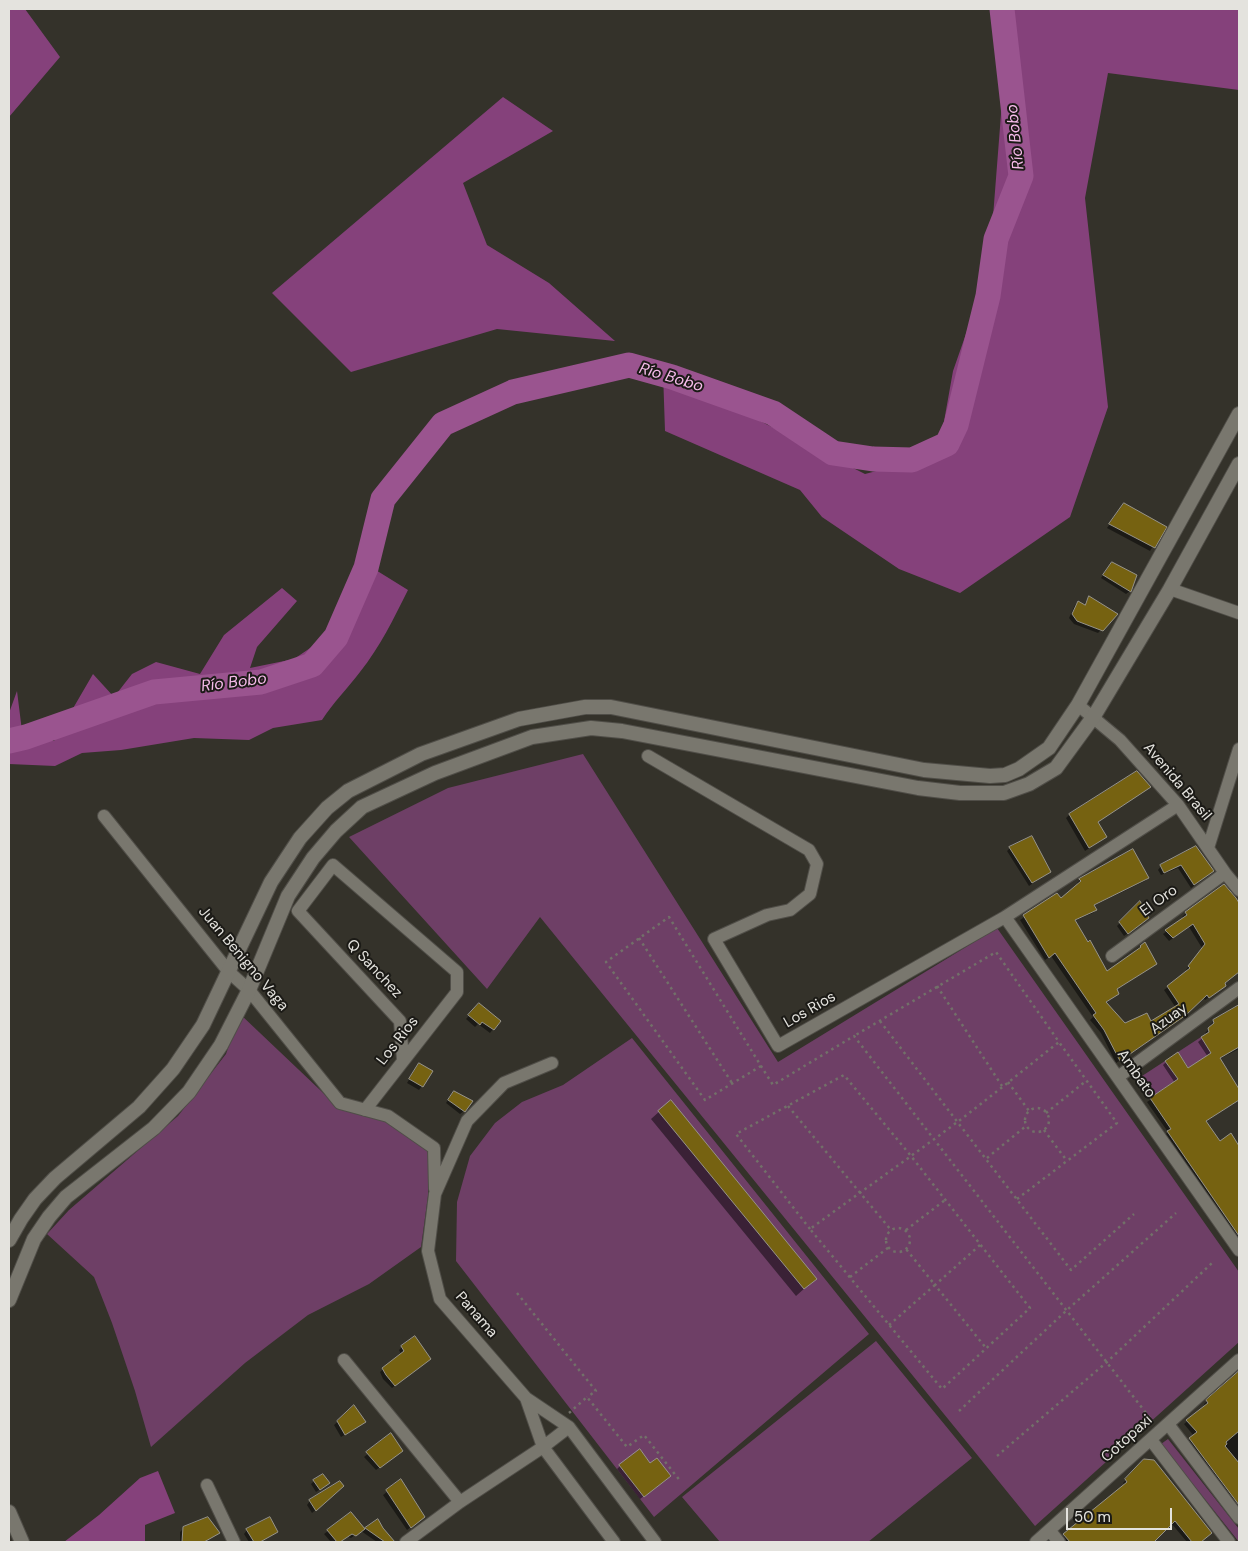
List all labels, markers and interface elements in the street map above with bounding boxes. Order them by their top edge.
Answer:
water label: Río Bobo [1003,103,1029,171]
water label: Río Bobo [637,359,705,397]
water label: Río Bobo [200,669,268,697]
street label: Avenida Brasil [1139,739,1215,825]
street label: El Oro [1137,881,1181,921]
street label: Juan Benigno Vaga [194,903,292,1015]
street label: Q Sanchez [342,936,406,1002]
street label: Los Rios [781,988,839,1032]
street label: Azuay [1147,999,1191,1039]
street label: Los Rios [373,1013,423,1069]
street label: Ambato [1113,1046,1159,1102]
street label: Panama [451,1288,501,1342]
street label: Cotopaxi [1098,1411,1156,1467]
scale bar [1068,1498,1174,1530]
text: 50 m [1074,1507,1111,1527]

